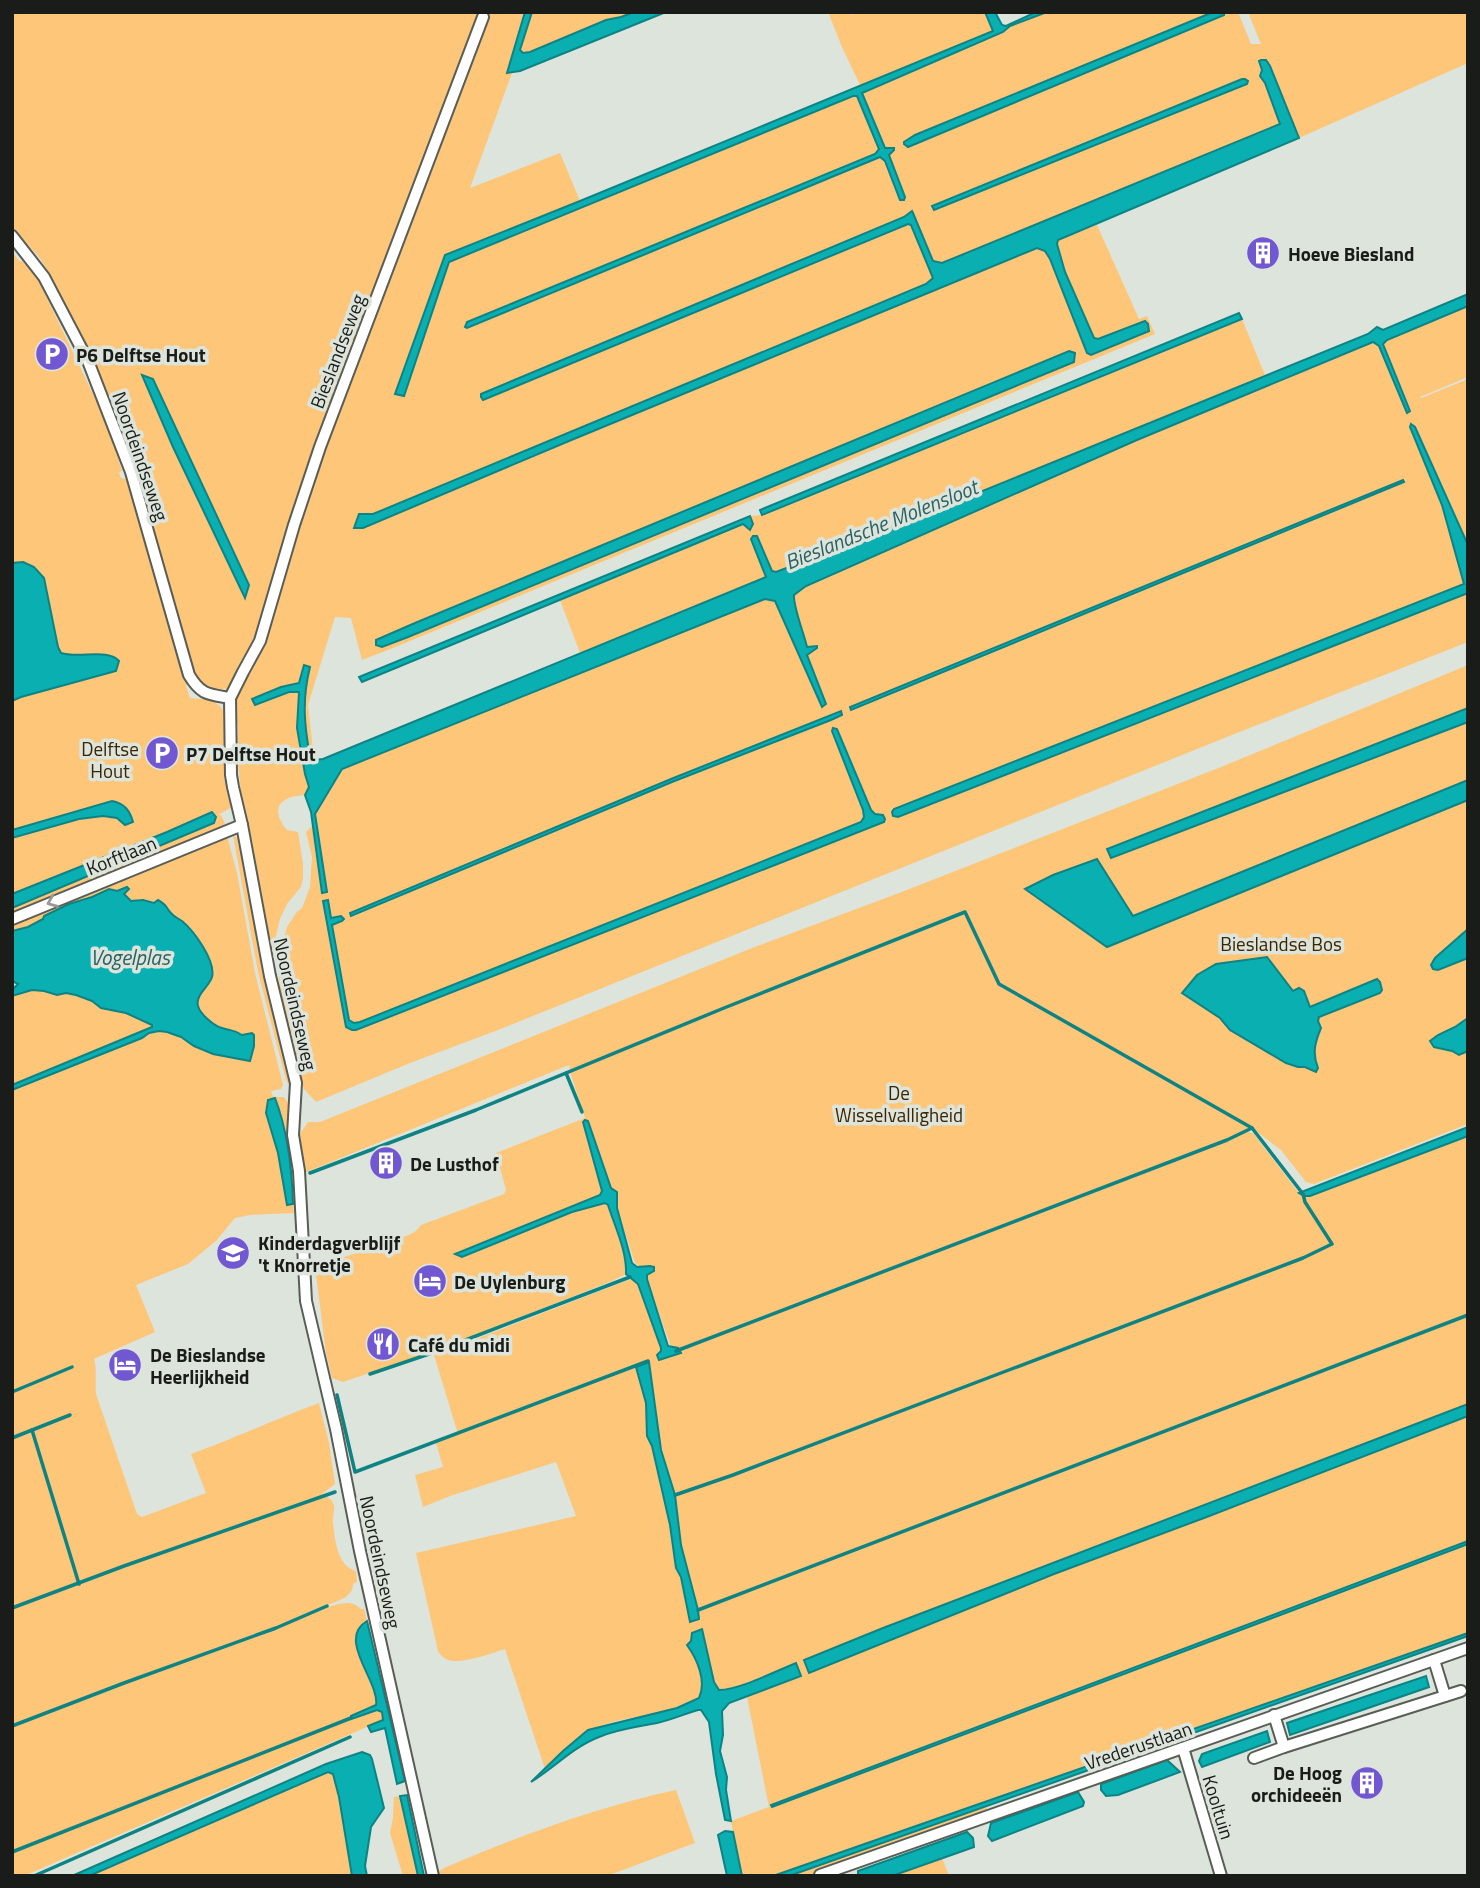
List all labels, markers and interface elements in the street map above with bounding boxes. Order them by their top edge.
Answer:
building icon: Hoeve Biesland [1244,234,1282,272]
place label: Hoeve Biesland [1288,239,1415,268]
street label: Bieslandseweg [302,289,372,412]
parking icon: P6 Delftse Hout [33,335,71,373]
place label: P6 Delftse Hout [76,340,206,369]
street label: Noordeindseweg [105,387,177,525]
water label: Bieslandsche Molensloot [780,470,984,577]
park label: Delftse Hout [81,734,139,785]
parking icon: P7 Delftse Hout [143,734,181,772]
place label: P7 Delftse Hout [186,739,316,768]
street label: Korftlaan [81,828,161,882]
one-way arrow [47,894,60,908]
park label: Bieslandse Bos [1220,929,1342,958]
street label: Noordeindseweg [267,935,325,1073]
water label: Vogelplas [90,941,172,973]
park label: De Wisselvalligheid [835,1078,963,1129]
building icon: De Lusthof [367,1144,405,1182]
place label: De Lusthof [410,1149,499,1178]
place label: Kinderdagverblijf 't Knorretje [258,1228,401,1279]
school or university icon: Kinderdagverblijf 't Knorretje [214,1234,252,1272]
hotel icon: De Uylenburg [411,1262,449,1300]
place label: De Uylenburg [454,1267,565,1296]
restaurant icon: Café du midi [364,1325,402,1363]
place label: Café du midi [408,1330,510,1359]
place label: De Bieslandse Heerlijkheid [150,1340,266,1391]
hotel icon: De Bieslandse Heerlijkheid [106,1346,144,1384]
street label: Noordeindseweg [353,1493,409,1631]
street label: Vrederustlaan [1080,1713,1196,1777]
place label: De Hoog orchideeën [1251,1758,1342,1809]
building icon: De Hoog orchideeën [1348,1764,1386,1802]
street label: Kooltuin [1195,1771,1243,1843]

